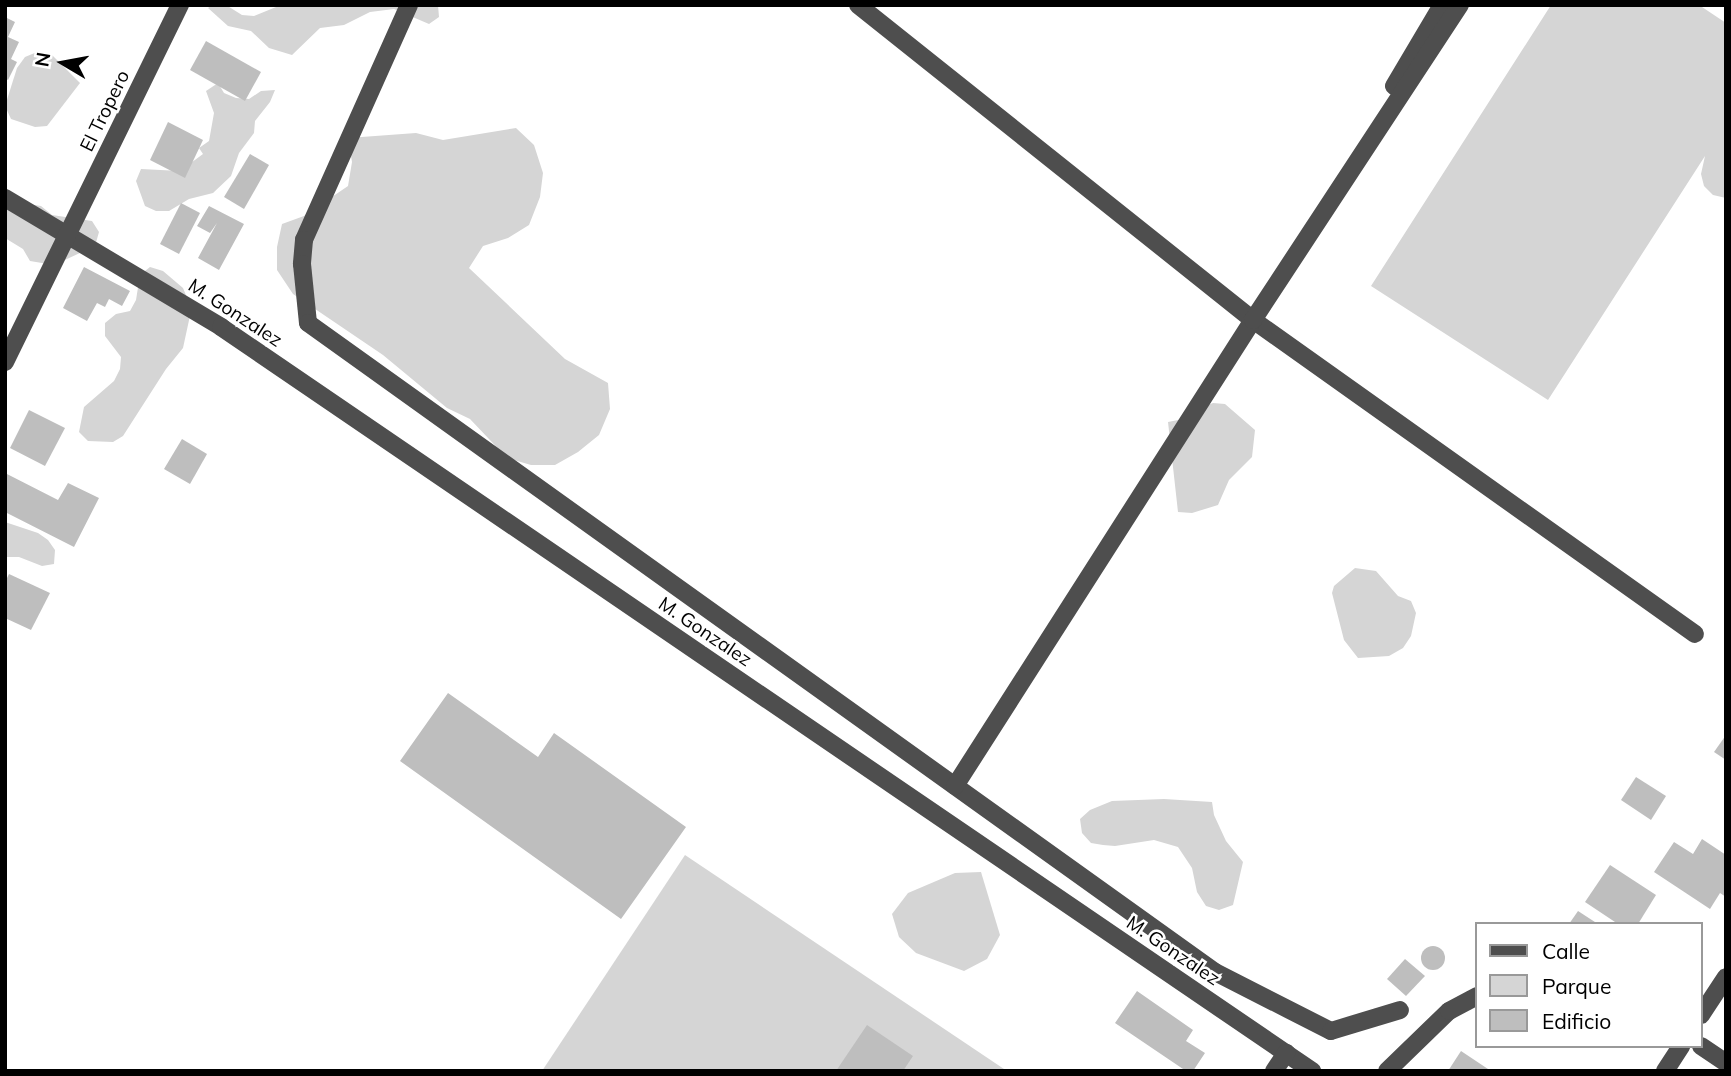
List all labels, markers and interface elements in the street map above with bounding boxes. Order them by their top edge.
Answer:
north arrow [28,28,98,98]
text: N [29,50,55,69]
street label: El Tropero [76,67,134,155]
street label: M. Gonzalez [184,274,286,352]
street label: M. Gonzalez [654,593,756,671]
street label: M. Gonzalez [1122,912,1224,990]
legend [1476,922,1703,1048]
text: Calle [1542,938,1590,964]
text: Parque [1542,973,1611,999]
text: Edificio [1542,1008,1611,1034]

